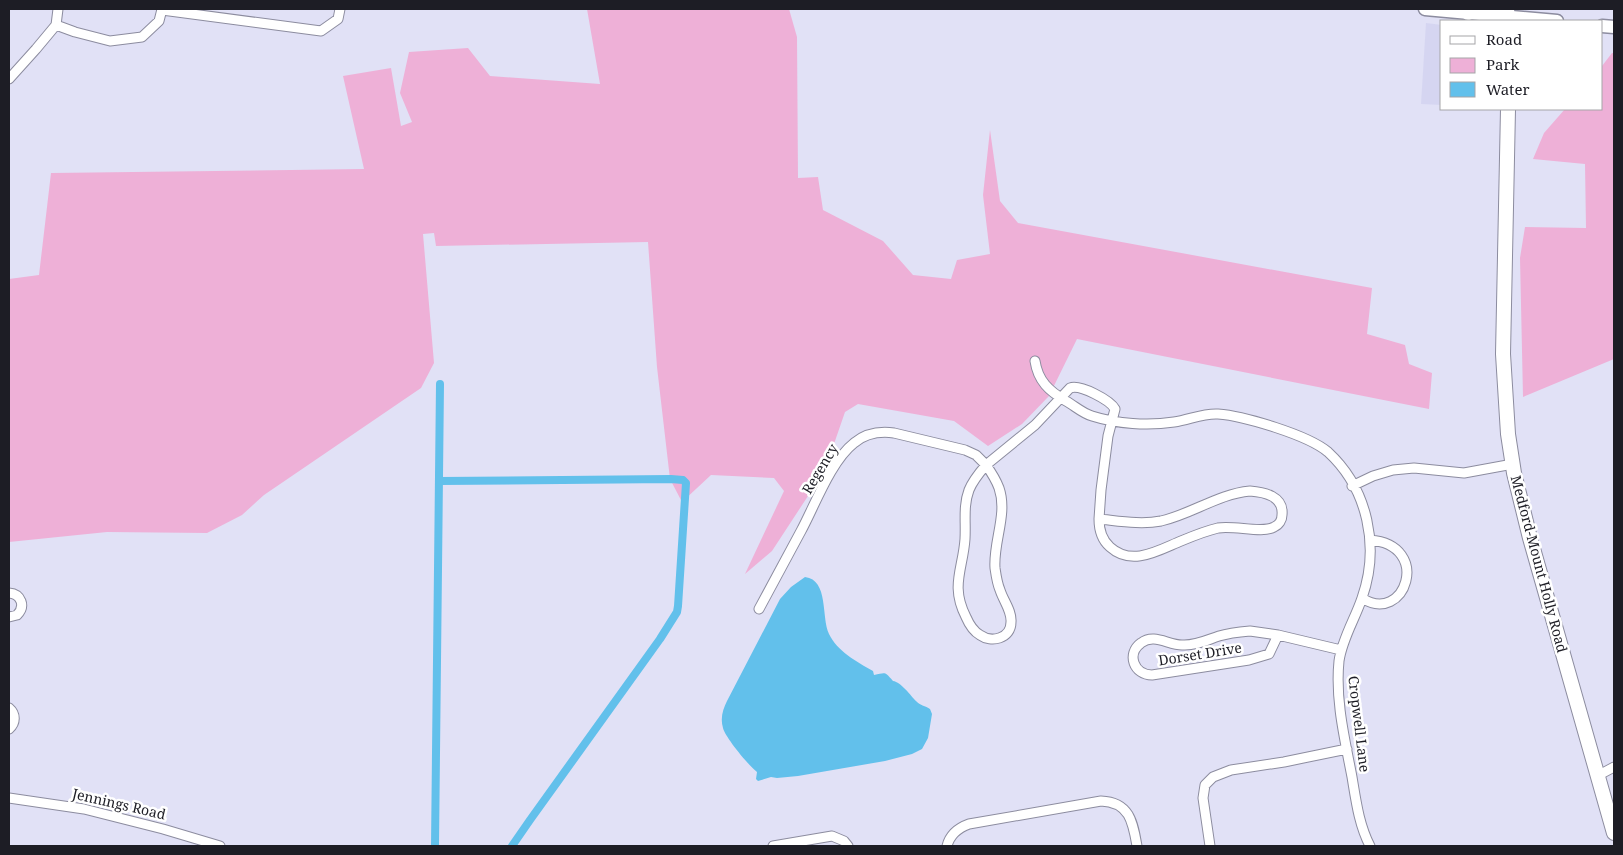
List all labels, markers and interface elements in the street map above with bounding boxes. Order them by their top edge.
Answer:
legend [1440,20,1603,110]
text: Road [1486,29,1522,49]
text: Park [1486,54,1520,74]
text: Water [1486,79,1529,99]
street label: Regency [797,440,842,497]
street label: Medford-Mount Holly Road [1507,473,1572,655]
street label: Dorset Drive [1157,638,1243,669]
street label: Cropwell Lane [1344,675,1375,773]
street label: Jennings Road [70,783,168,824]

